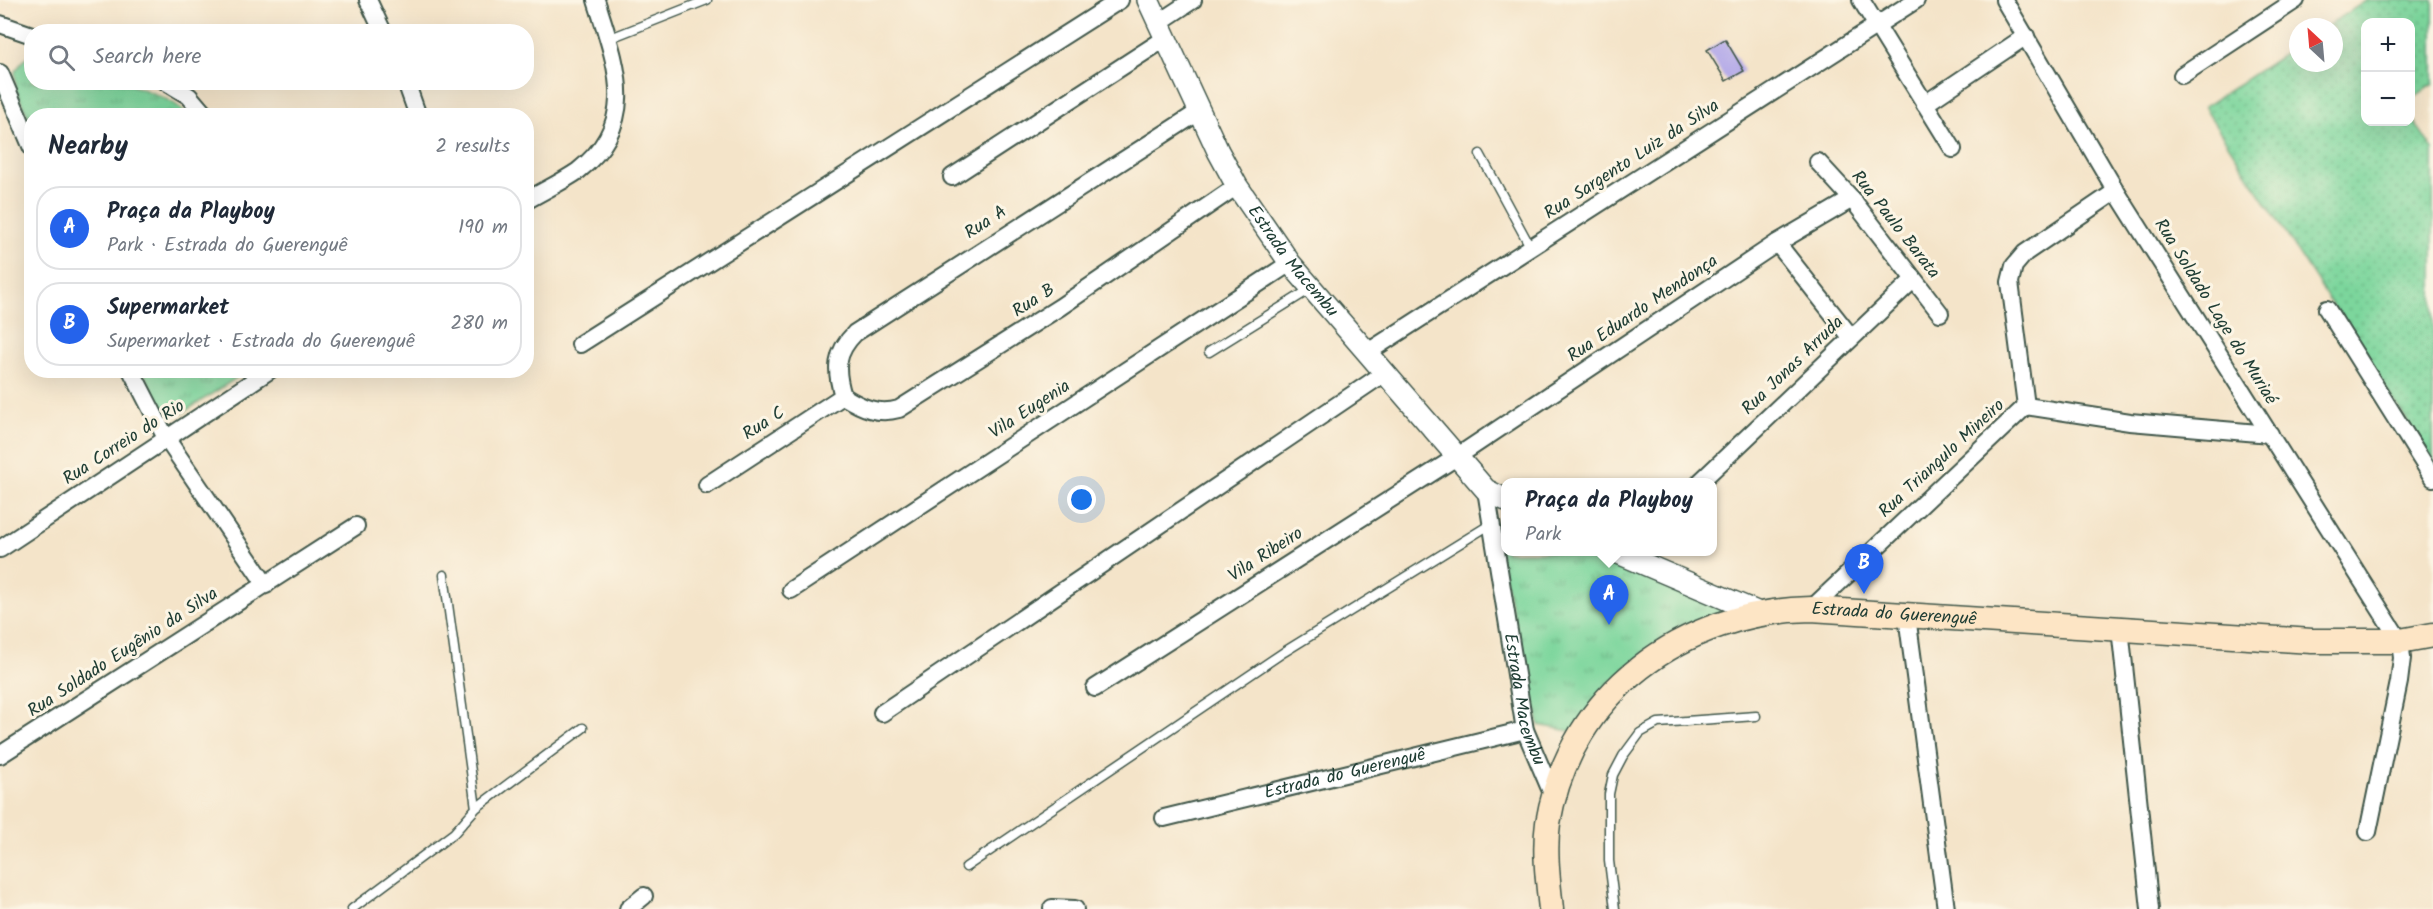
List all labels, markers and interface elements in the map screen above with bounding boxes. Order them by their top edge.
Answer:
north arrow [2289,18,2343,72]
map controls [2361,18,2415,126]
button: + [2361,18,2415,72]
search box [24,24,534,90]
text: Search here [93,40,201,75]
icon: search [45,41,78,74]
button: − [2361,72,2415,126]
street label: Rua Sargento Luiz da Silva [1538,92,1726,228]
text: Nearby [48,126,128,168]
text: 2 results [435,131,510,163]
street label: Rua Paulo Barata [1843,164,1947,286]
text: Praça da Playboy [107,195,275,230]
street label: Rua A [959,198,1013,248]
street label: Estrada Macembu [1240,199,1346,324]
text: A [63,212,76,244]
text: 190 m [458,212,508,244]
street label: Rua Soldado Lage do Muriaé [2146,213,2285,412]
text: Park · Estrada do Guerenguê [107,230,347,262]
street label: Rua Eduardo Mendonça [1562,248,1724,370]
street label: Rua B [1007,276,1061,326]
text: Supermarket [107,291,229,326]
text: B [63,308,76,340]
text: 280 m [450,308,508,340]
street label: Rua Jonas Arruda [1735,309,1851,423]
text: Supermarket · Estrada do Guerenguê [107,326,415,358]
street label: Vila Eugenia [983,373,1077,447]
street label: Rua Triangulo Mineiro [1872,392,2012,526]
street label: Rua Correio do Rio [57,393,191,493]
street label: Rua C [737,399,791,449]
popup [1501,478,1717,556]
text: Praça da Playboy [1525,484,1693,519]
your location [1067,485,1096,514]
text: Park [1525,519,1561,551]
street label: Vila Ribeiro [1223,520,1309,590]
pin: B [1844,544,1884,594]
pin: A [1590,576,1628,625]
street label: Rua Soldado Eugênio da Silva [22,580,224,726]
street label: Estrada do Guerenguê [1811,595,1978,634]
street label: Estrada Macembu [1495,631,1553,771]
street label: Estrada do Guerenguê [1261,740,1429,808]

